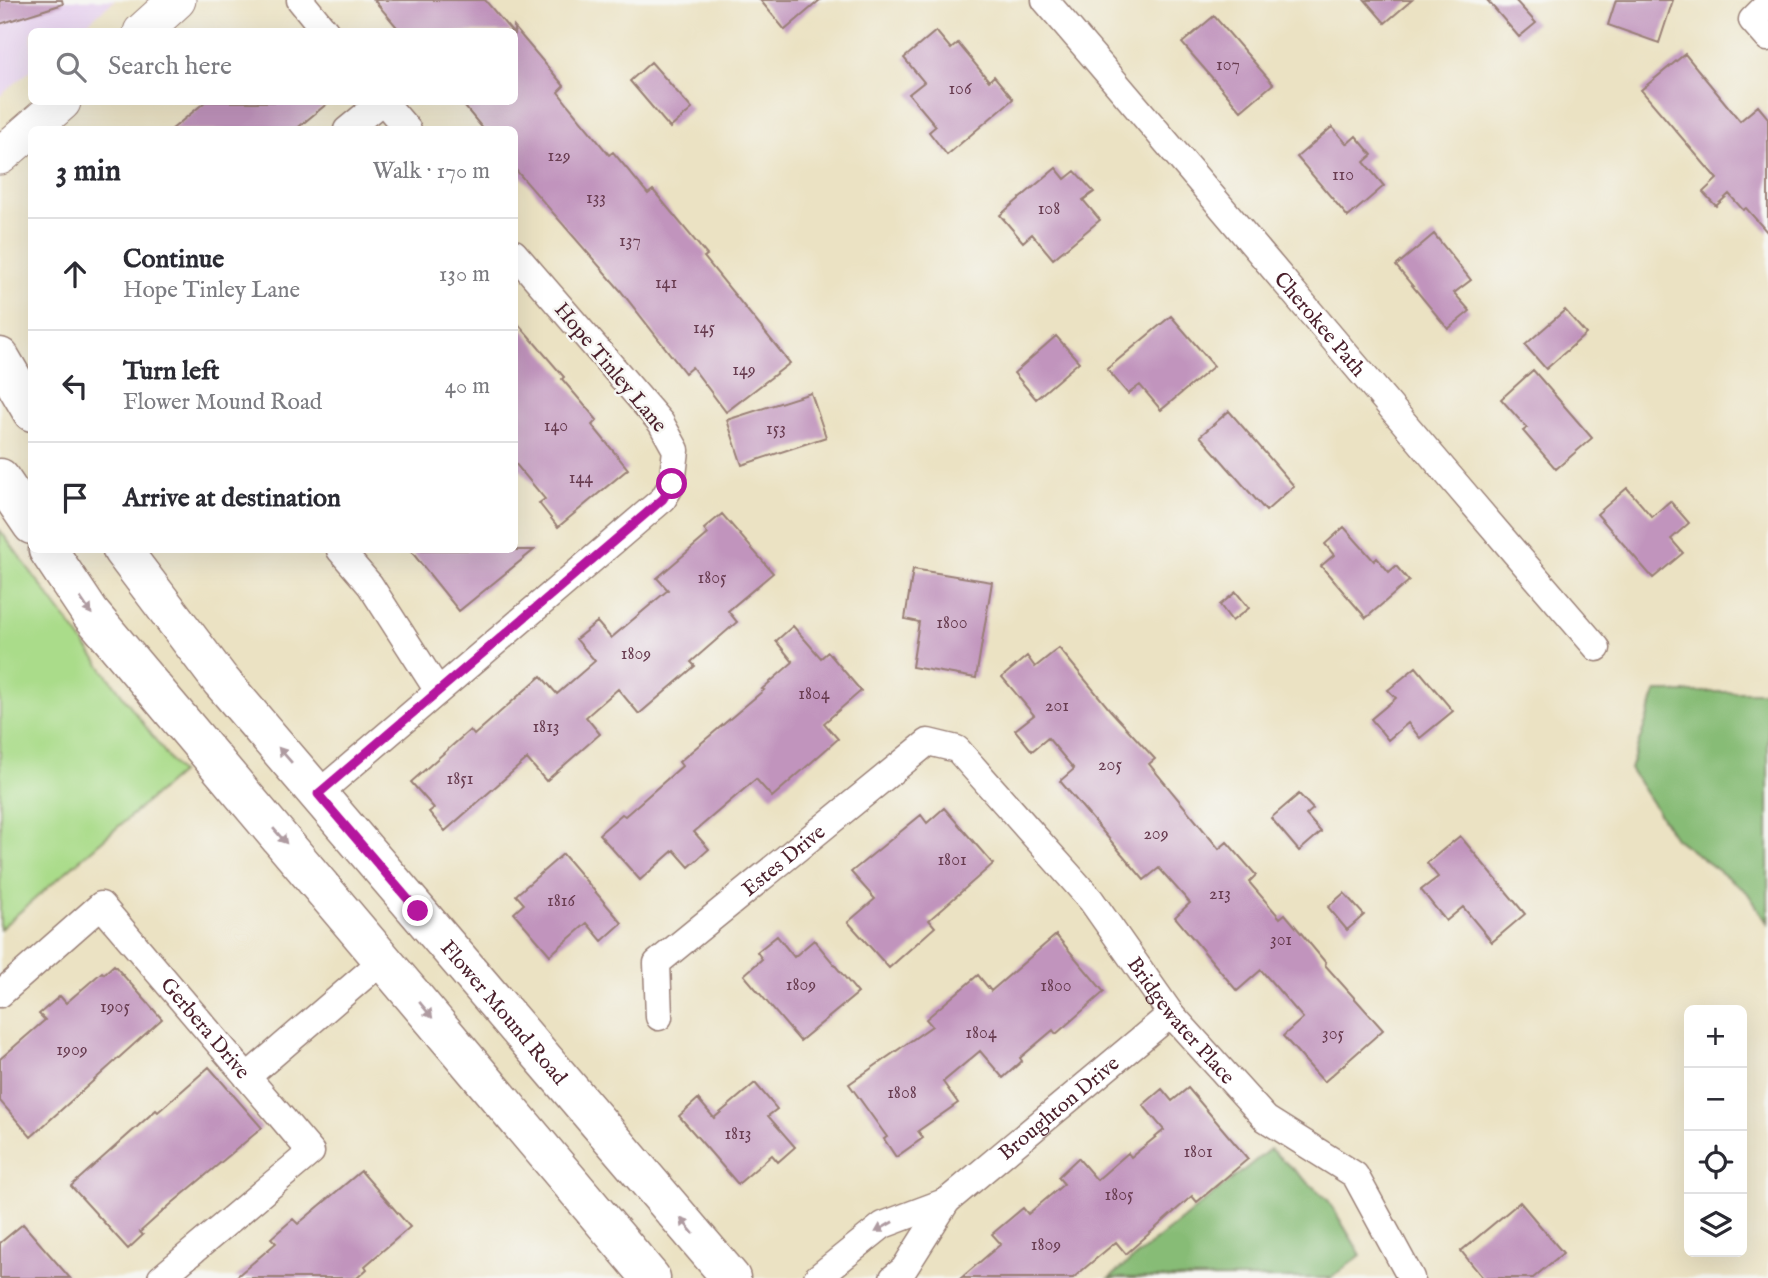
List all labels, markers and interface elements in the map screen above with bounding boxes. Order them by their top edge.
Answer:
search box [28,28,518,105]
icon: search [52,48,90,86]
text: Search here [108,50,232,83]
house number: 107 [1216,54,1240,77]
house number: 106 [948,78,972,101]
house number: 129 [547,145,571,168]
text: 3 min [56,153,121,191]
text: Walk · 170 m [372,157,490,186]
house number: 110 [1332,164,1354,187]
house number: 133 [586,187,606,210]
house number: 108 [1038,198,1060,221]
house number: 137 [619,230,641,253]
text: Continue [123,243,224,276]
icon: ahead [56,255,94,293]
text: 130 m [439,260,490,289]
street label: Cherokee Path [1267,267,1371,383]
house number: 141 [655,272,677,295]
text: Hope Tinley Lane [123,276,300,305]
street label: Hope Tinley Lane [548,297,672,439]
house number: 145 [693,317,715,340]
text: Turn left [123,355,220,388]
house number: 149 [732,359,756,382]
icon: left [56,367,94,405]
text: 40 m [445,372,490,401]
text: Flower Mound Road [123,388,322,417]
house number: 140 [544,415,568,438]
house number: 153 [766,418,786,441]
house number: 144 [569,467,593,490]
route start [656,468,687,499]
icon: arrive [56,479,94,517]
text: Arrive at destination [123,482,341,515]
house number: 1805 [697,567,727,590]
one-way arrow [79,597,93,615]
house number: 1800 [936,612,968,635]
house number: 1809 [621,643,651,666]
house number: 1804 [798,683,830,706]
house number: 201 [1045,695,1069,718]
house number: 1813 [532,716,560,739]
one-way arrow [277,746,293,764]
house number: 205 [1098,754,1122,777]
house number: 1851 [447,768,474,791]
street label: Estes Drive [737,819,832,903]
house number: 209 [1143,823,1169,846]
one-way arrow [272,827,287,845]
house number: 1801 [937,849,967,872]
house number: 213 [1209,883,1231,906]
house number: 1816 [547,890,575,913]
route end [402,895,433,926]
house number: 301 [1270,929,1292,952]
street label: Flower Mound Road [434,935,573,1092]
street label: Bridgewater Place [1120,952,1240,1091]
street label: Gerbera Drive [154,972,255,1086]
house number: 1809 [786,974,816,997]
house number: 1800 [1040,975,1072,998]
house number: 1905 [100,996,130,1019]
one-way arrow [418,1002,433,1019]
map controls [1684,1005,1747,1257]
button: + [1684,1005,1747,1068]
house number: 1804 [965,1022,997,1045]
house number: 305 [1322,1023,1345,1046]
house number: 1909 [56,1039,88,1062]
street label: Broughton Drive [994,1051,1126,1167]
button: − [1684,1068,1747,1131]
house number: 1808 [887,1082,917,1105]
house number: 1813 [724,1123,752,1146]
button: locate [1684,1131,1747,1194]
house number: 1801 [1183,1141,1213,1164]
house number: 1805 [1104,1184,1134,1207]
button: layers [1684,1194,1747,1257]
one-way arrow [679,1217,695,1235]
one-way arrow [874,1221,893,1233]
house number: 1809 [1031,1234,1061,1257]

